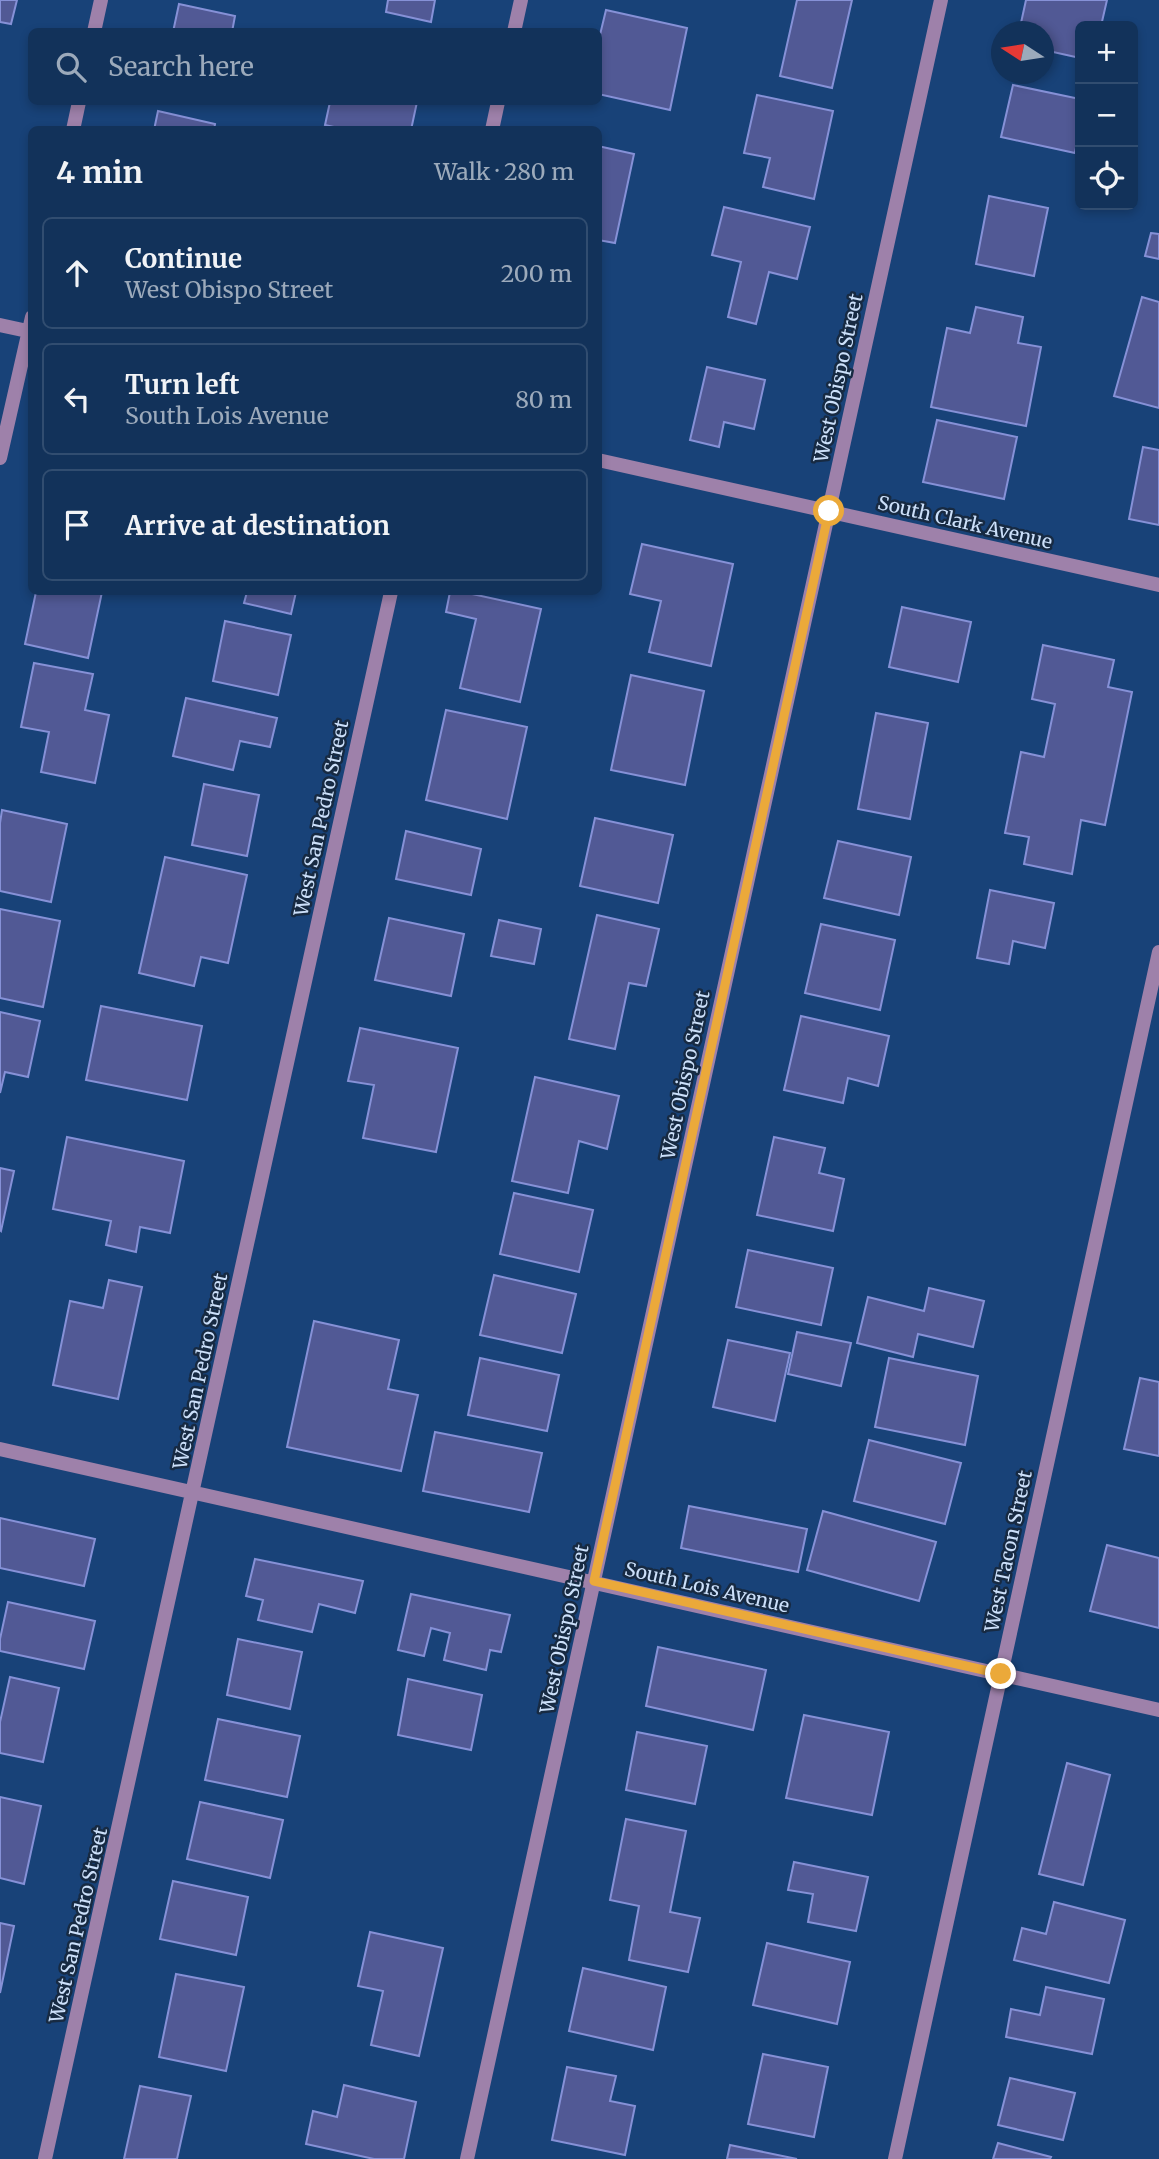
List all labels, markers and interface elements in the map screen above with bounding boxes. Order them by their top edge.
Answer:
north arrow [991,21,1054,84]
map controls [1075,21,1138,210]
button: + [1075,21,1138,84]
search box [28,28,602,105]
icon: search [52,48,90,86]
text: Search here [108,50,254,83]
button: − [1075,84,1138,147]
button: locate [1075,147,1138,210]
text: 4 min [56,153,143,191]
text: Walk · 280 m [434,157,574,186]
text: Continue [125,242,242,275]
icon: ahead [58,254,96,292]
text: 200 m [501,259,572,288]
text: West Obispo Street [125,275,333,304]
street label: West Obispo Street [808,291,868,466]
text: Turn left [125,368,239,401]
icon: left [58,380,96,418]
text: 80 m [515,385,572,414]
text: South Lois Avenue [125,401,329,430]
street label: South Clark Avenue [875,490,1055,554]
route start [813,495,844,526]
icon: arrive [58,506,96,544]
text: Arrive at destination [125,509,390,542]
street label: West San Pedro Street [288,717,354,919]
street label: West Obispo Street [655,988,715,1163]
street label: West San Pedro Street [167,1270,233,1472]
street label: West Tacon Street [979,1467,1037,1635]
street label: West Obispo Street [534,1542,594,1717]
street label: South Lois Avenue [622,1556,792,1618]
route end [985,1658,1016,1689]
street label: West San Pedro Street [44,1824,112,2026]

